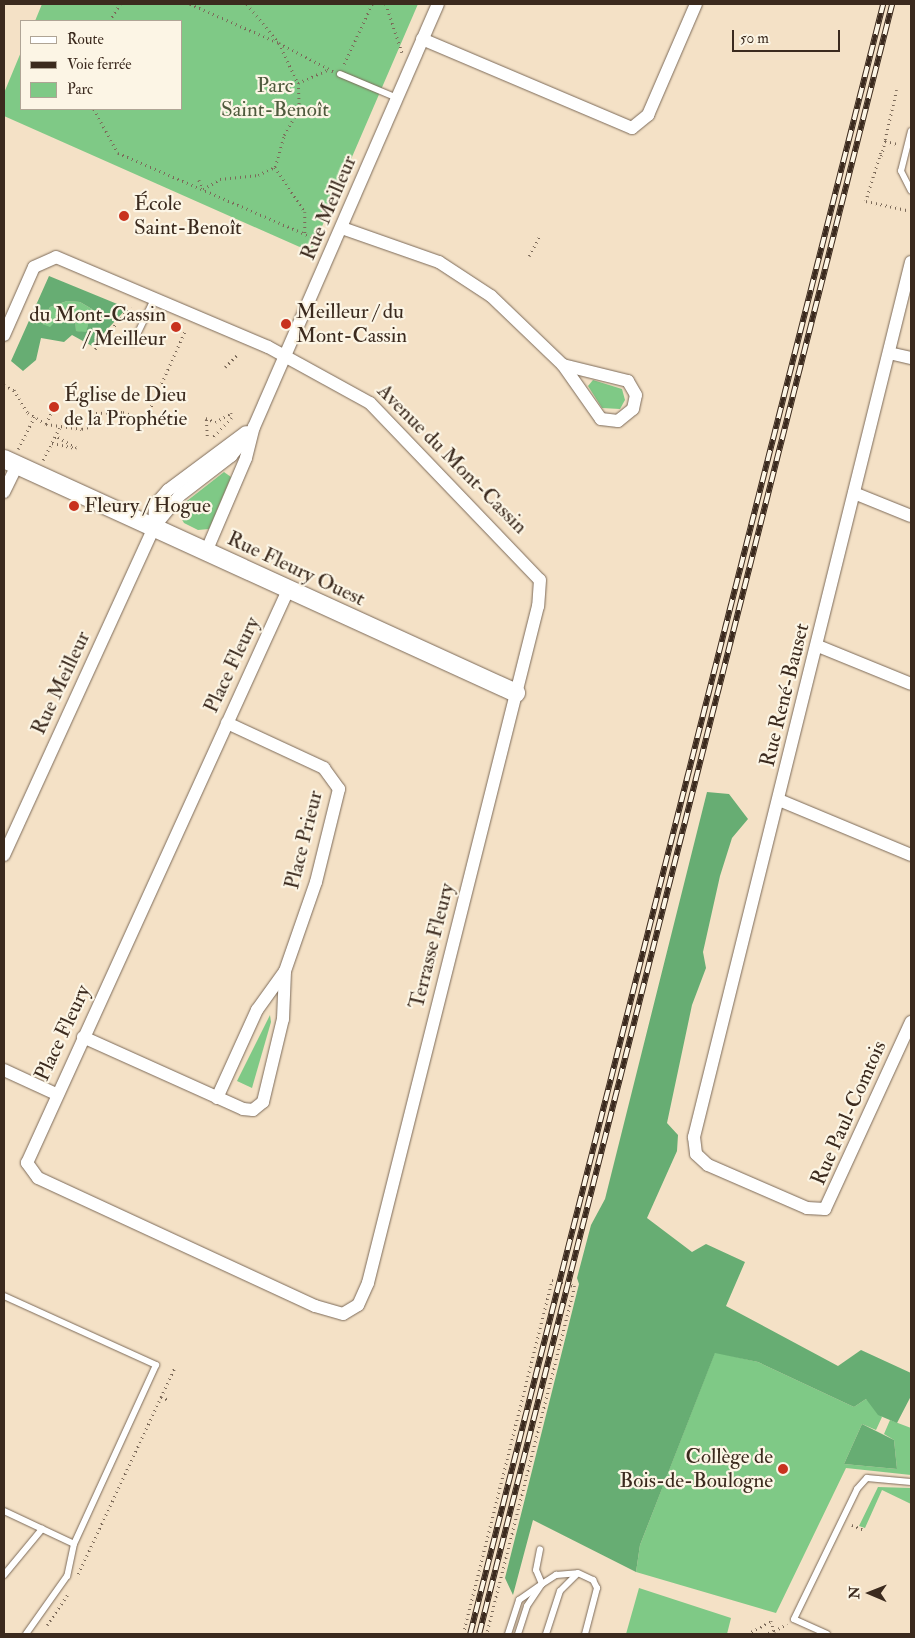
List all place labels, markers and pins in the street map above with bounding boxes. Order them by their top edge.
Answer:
place label: École Saint-Benoît [134,191,242,241]
marker: École Saint-Benoît [118,210,130,222]
place label: Meilleur / du Mont-Cassin [296,299,407,349]
place label: du Mont-Cassin / Meilleur [29,302,166,352]
marker: Meilleur / du Mont-Cassin [280,318,292,330]
marker: du Mont-Cassin / Meilleur [170,321,182,333]
place label: Église de Dieu de la Prophétie [64,382,187,432]
marker: Église de Dieu de la Prophétie [48,401,60,413]
place label: Fleury / Hogue [84,493,211,519]
marker: Fleury / Hogue [68,500,80,512]
place label: Collège de Bois-de-Boulogne [619,1444,773,1494]
marker: Collège de Bois-de-Boulogne [777,1463,789,1475]

